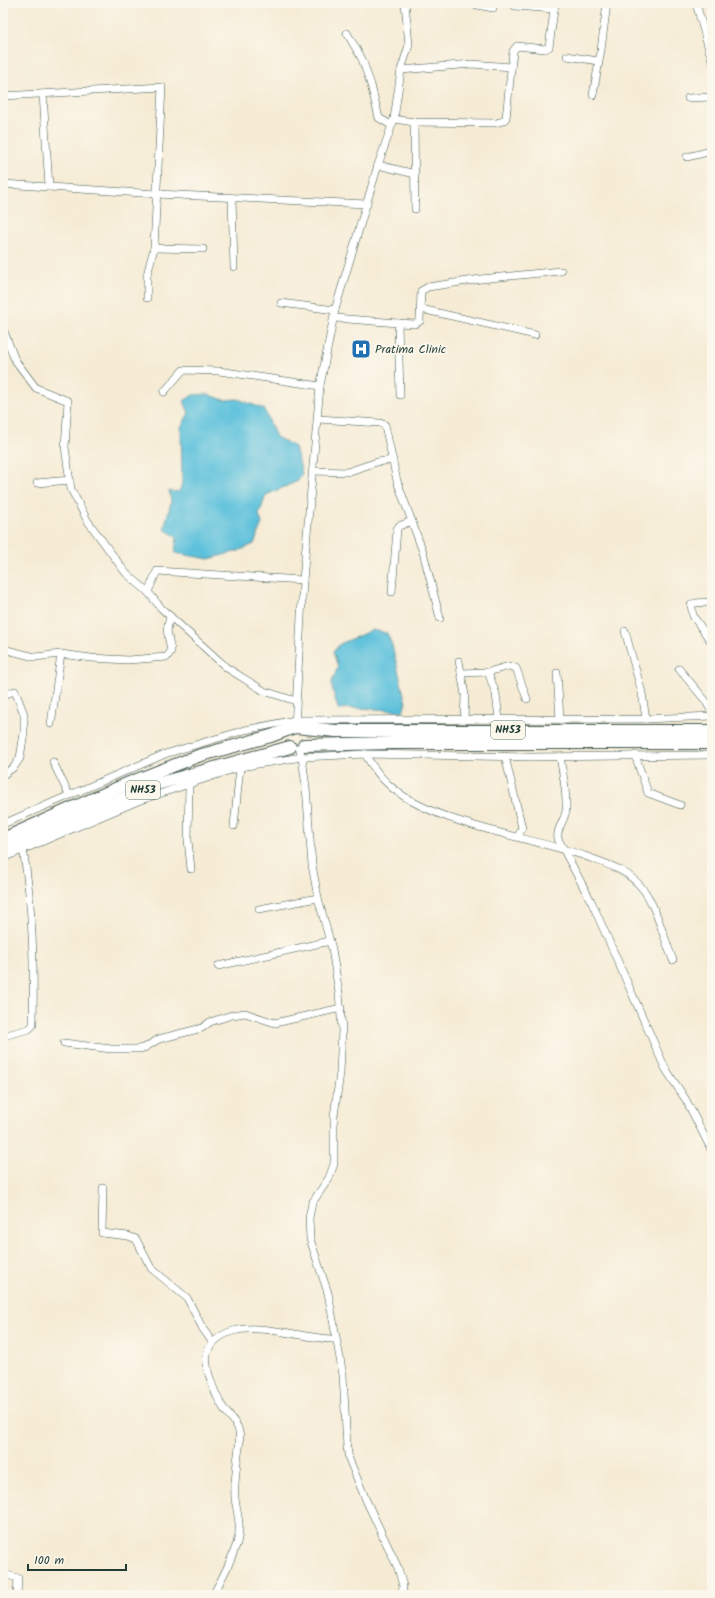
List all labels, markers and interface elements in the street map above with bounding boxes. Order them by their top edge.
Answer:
hospital icon: Pratima Clinic [350,338,372,360]
place label: Pratima Clinic [375,340,446,359]
road number: NH53 [491,721,525,739]
road number: NH53 [126,781,160,799]
scale bar [28,1546,126,1572]
text: 100 m [34,1551,65,1570]

